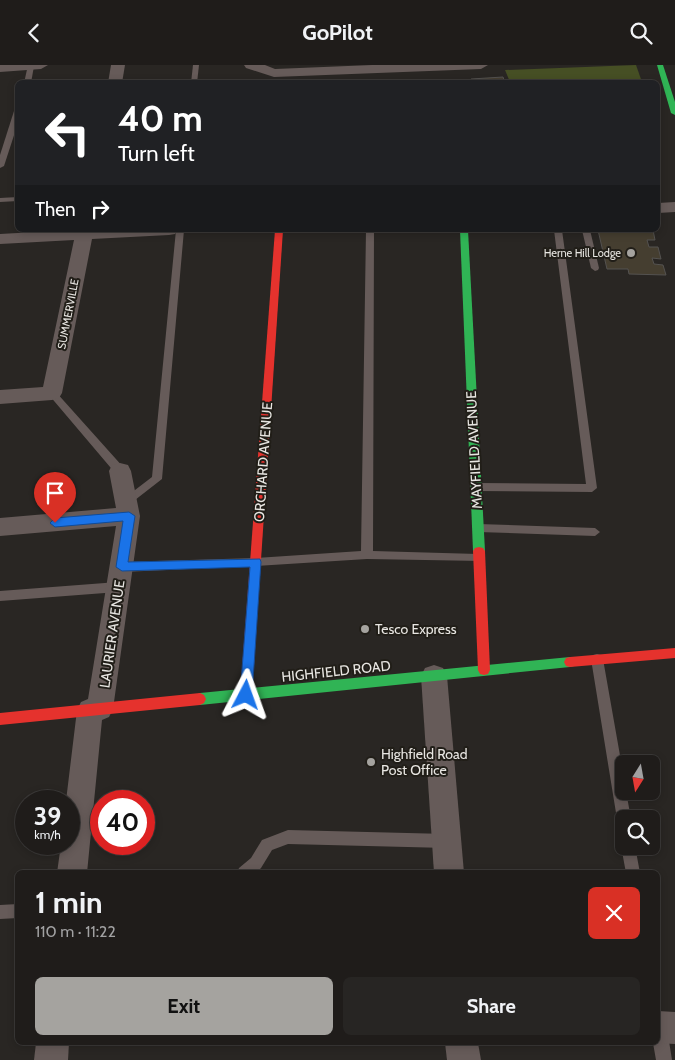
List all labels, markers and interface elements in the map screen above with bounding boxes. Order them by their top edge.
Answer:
icon: back [20,19,48,47]
text: GoPilot [302,19,373,46]
icon: search [627,19,655,47]
text: 40 m [118,97,203,140]
icon: left [35,100,100,165]
text: Turn left [118,140,195,167]
icon: right [86,195,114,223]
text: Then [35,198,76,221]
place label: Herne Hill Lodge [544,246,621,260]
marker: Herne Hill Lodge [625,247,637,259]
street label: SUMMERVILLE [54,278,82,350]
street label: MAYFIELD AVENUE [462,390,486,509]
street label: ORCHARD AVENUE [250,401,276,523]
pin [34,472,76,523]
icon: arrive [41,479,69,507]
street label: LAURIER AVENUE [96,579,129,689]
place label: Tesco Express [375,620,457,638]
marker: Tesco Express [359,623,371,635]
street label: HIGHFIELD ROAD [281,656,391,686]
position arrow [219,668,271,720]
place label: Highfield Road Post Office [381,745,468,779]
north arrow [615,755,660,800]
map controls [615,755,660,855]
marker: Highfield Road Post Office [365,756,377,768]
speed limit sign: 40 [90,790,155,855]
text: 39 [34,801,61,831]
button: search [615,810,660,855]
text: km/h [34,827,61,842]
text: 1 min [35,884,103,921]
button: close [588,887,640,939]
text: 110 m · 11:22 [35,922,116,941]
button: Exit [35,977,333,1035]
button: Share [343,977,640,1035]

